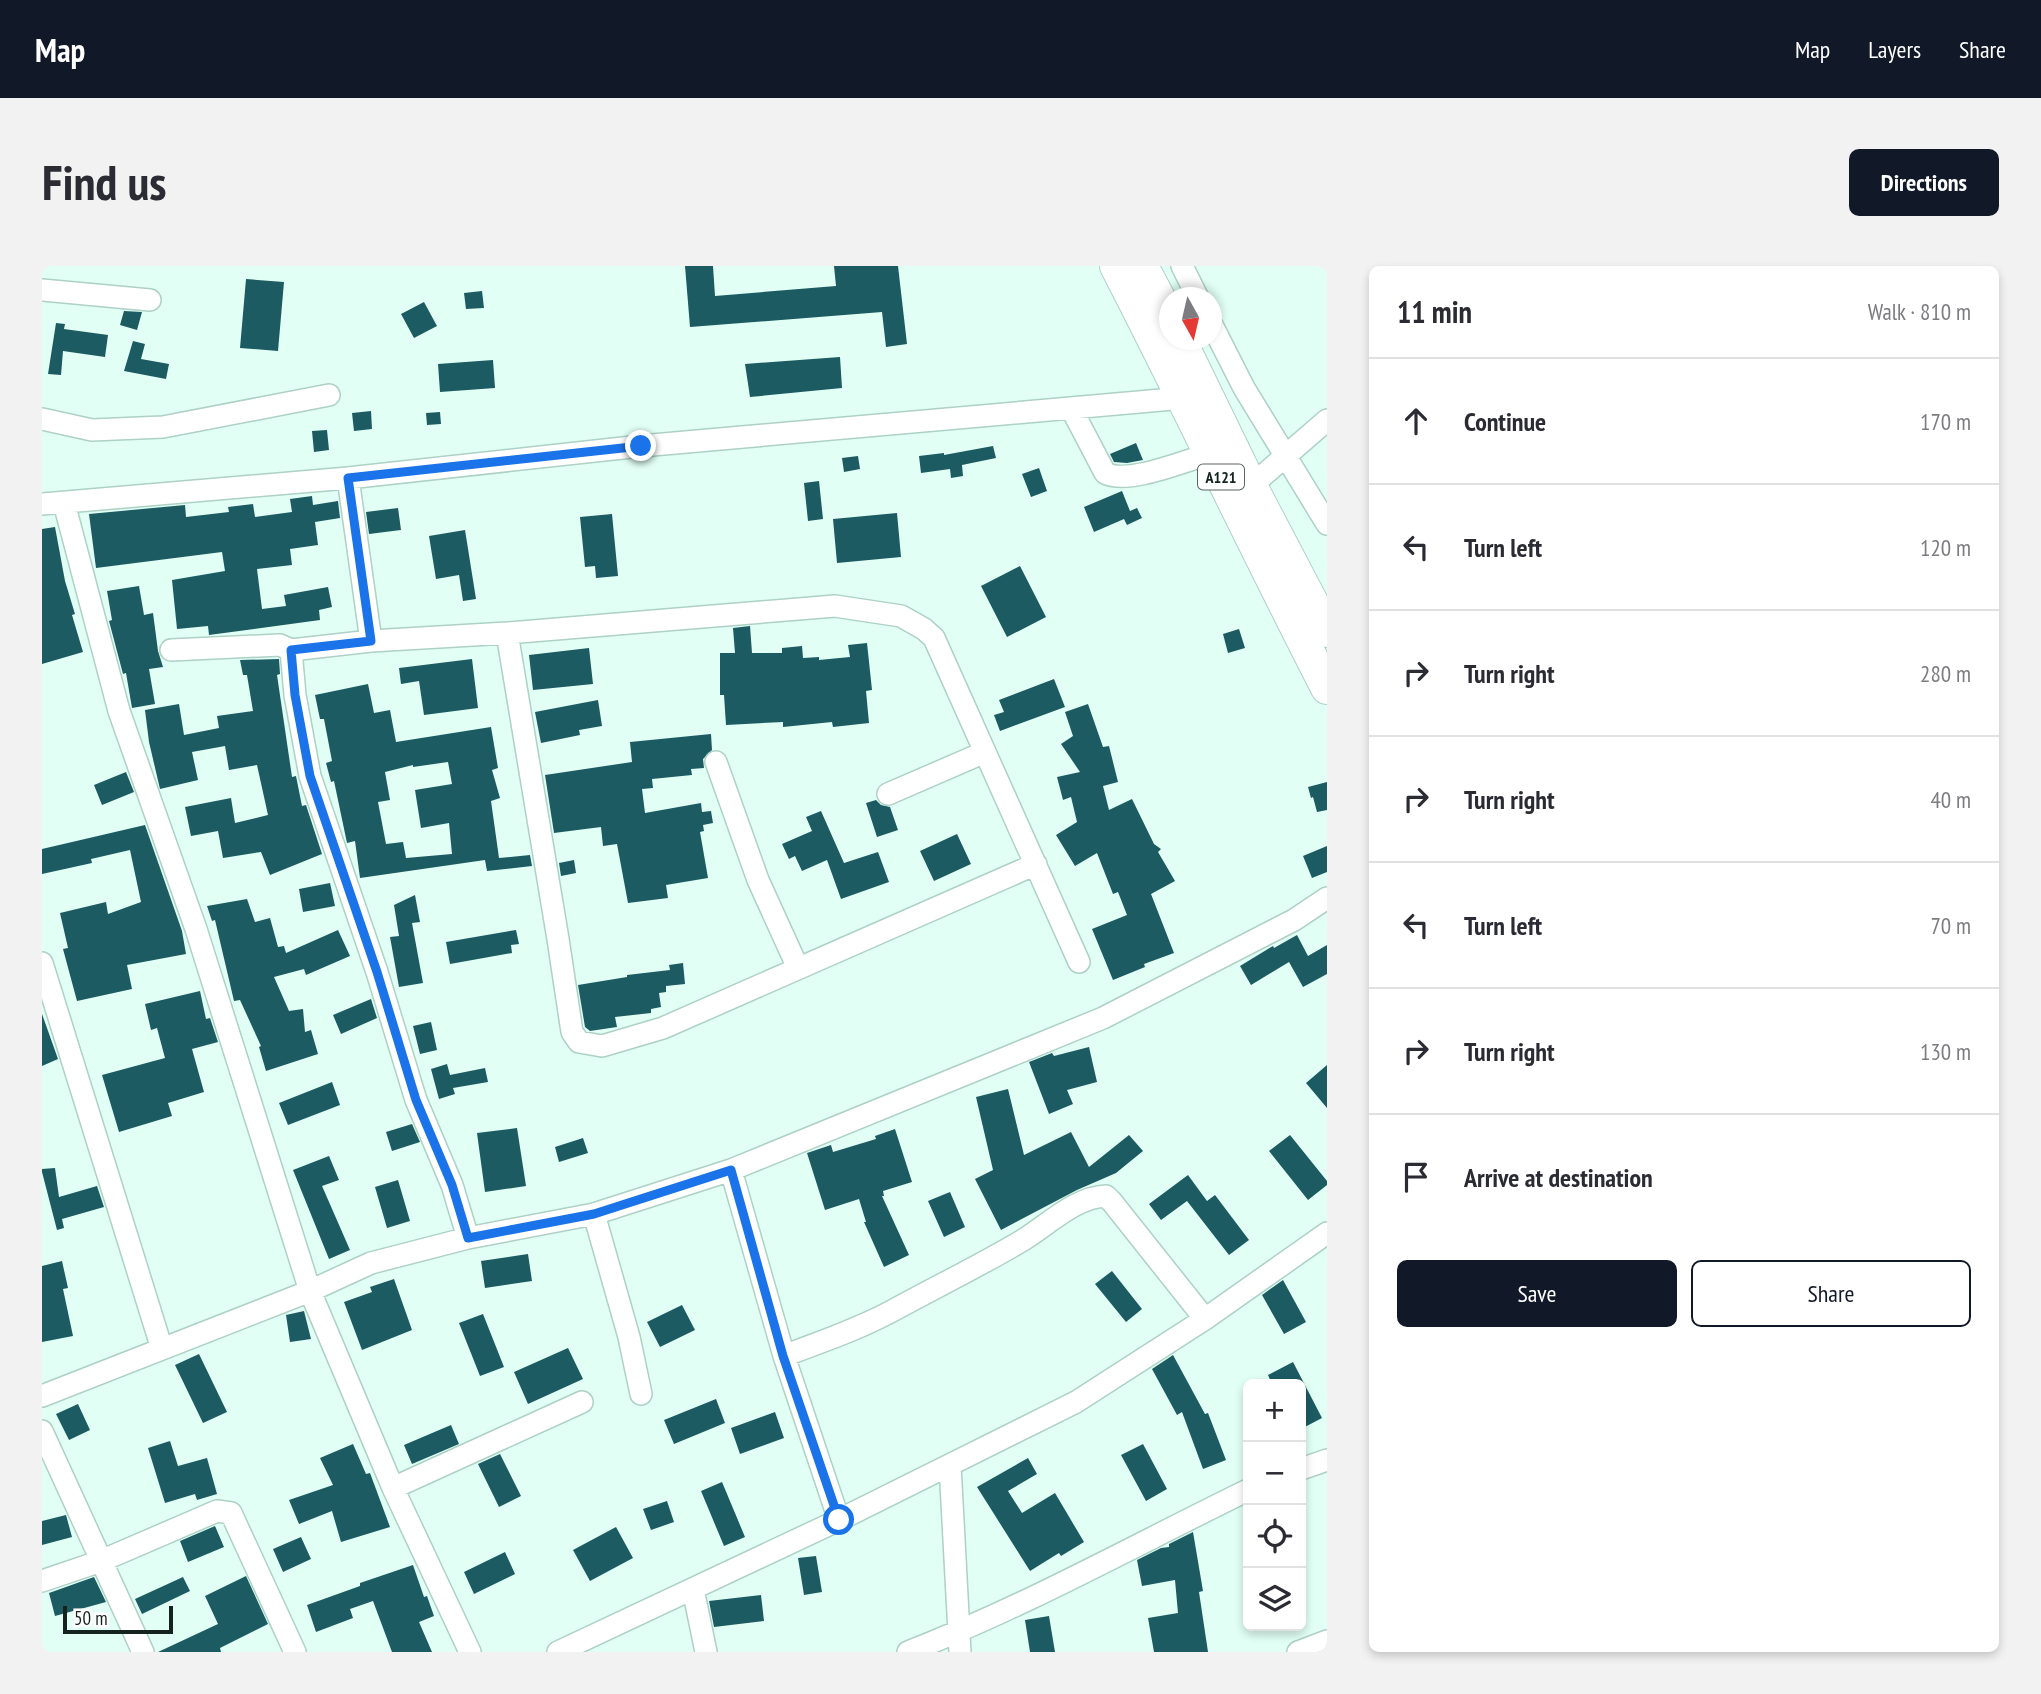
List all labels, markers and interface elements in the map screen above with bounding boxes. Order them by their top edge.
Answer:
text: Map [35,28,85,71]
text: Map [1795,34,1830,65]
text: Layers [1868,34,1921,65]
text: Share [1959,34,2006,65]
button: Directions [1849,149,1999,216]
text: Find us [42,150,166,214]
north arrow [1159,287,1222,350]
text: 11 min [1397,292,1472,331]
text: Walk · 810 m [1868,297,1971,326]
icon: ahead [1397,402,1435,440]
text: Continue [1464,405,1546,438]
text: 170 m [1920,407,1971,436]
route end [625,430,656,461]
road number: A121 [1198,464,1244,490]
icon: left [1397,528,1435,566]
text: Turn left [1464,531,1542,564]
text: 120 m [1920,533,1971,562]
icon: right [1397,654,1435,692]
text: Turn right [1464,657,1555,690]
text: 280 m [1920,659,1971,688]
icon: right [1397,780,1435,818]
text: Turn right [1464,783,1555,816]
text: 40 m [1930,785,1971,814]
icon: left [1397,906,1435,944]
text: Turn left [1464,909,1542,942]
text: 70 m [1930,911,1971,940]
icon: right [1397,1032,1435,1070]
text: Turn right [1464,1035,1555,1068]
text: 130 m [1920,1037,1971,1066]
icon: arrive [1397,1158,1435,1196]
text: Arrive at destination [1464,1161,1653,1194]
button: Save [1397,1260,1677,1327]
button: Share [1691,1260,1971,1327]
map controls [1243,1379,1306,1631]
button: + [1243,1379,1306,1442]
button: − [1243,1442,1306,1505]
route start [823,1504,854,1535]
button: locate [1243,1505,1306,1568]
button: layers [1243,1568,1306,1631]
scale bar [63,1603,173,1635]
text: 50 m [74,1606,108,1630]

